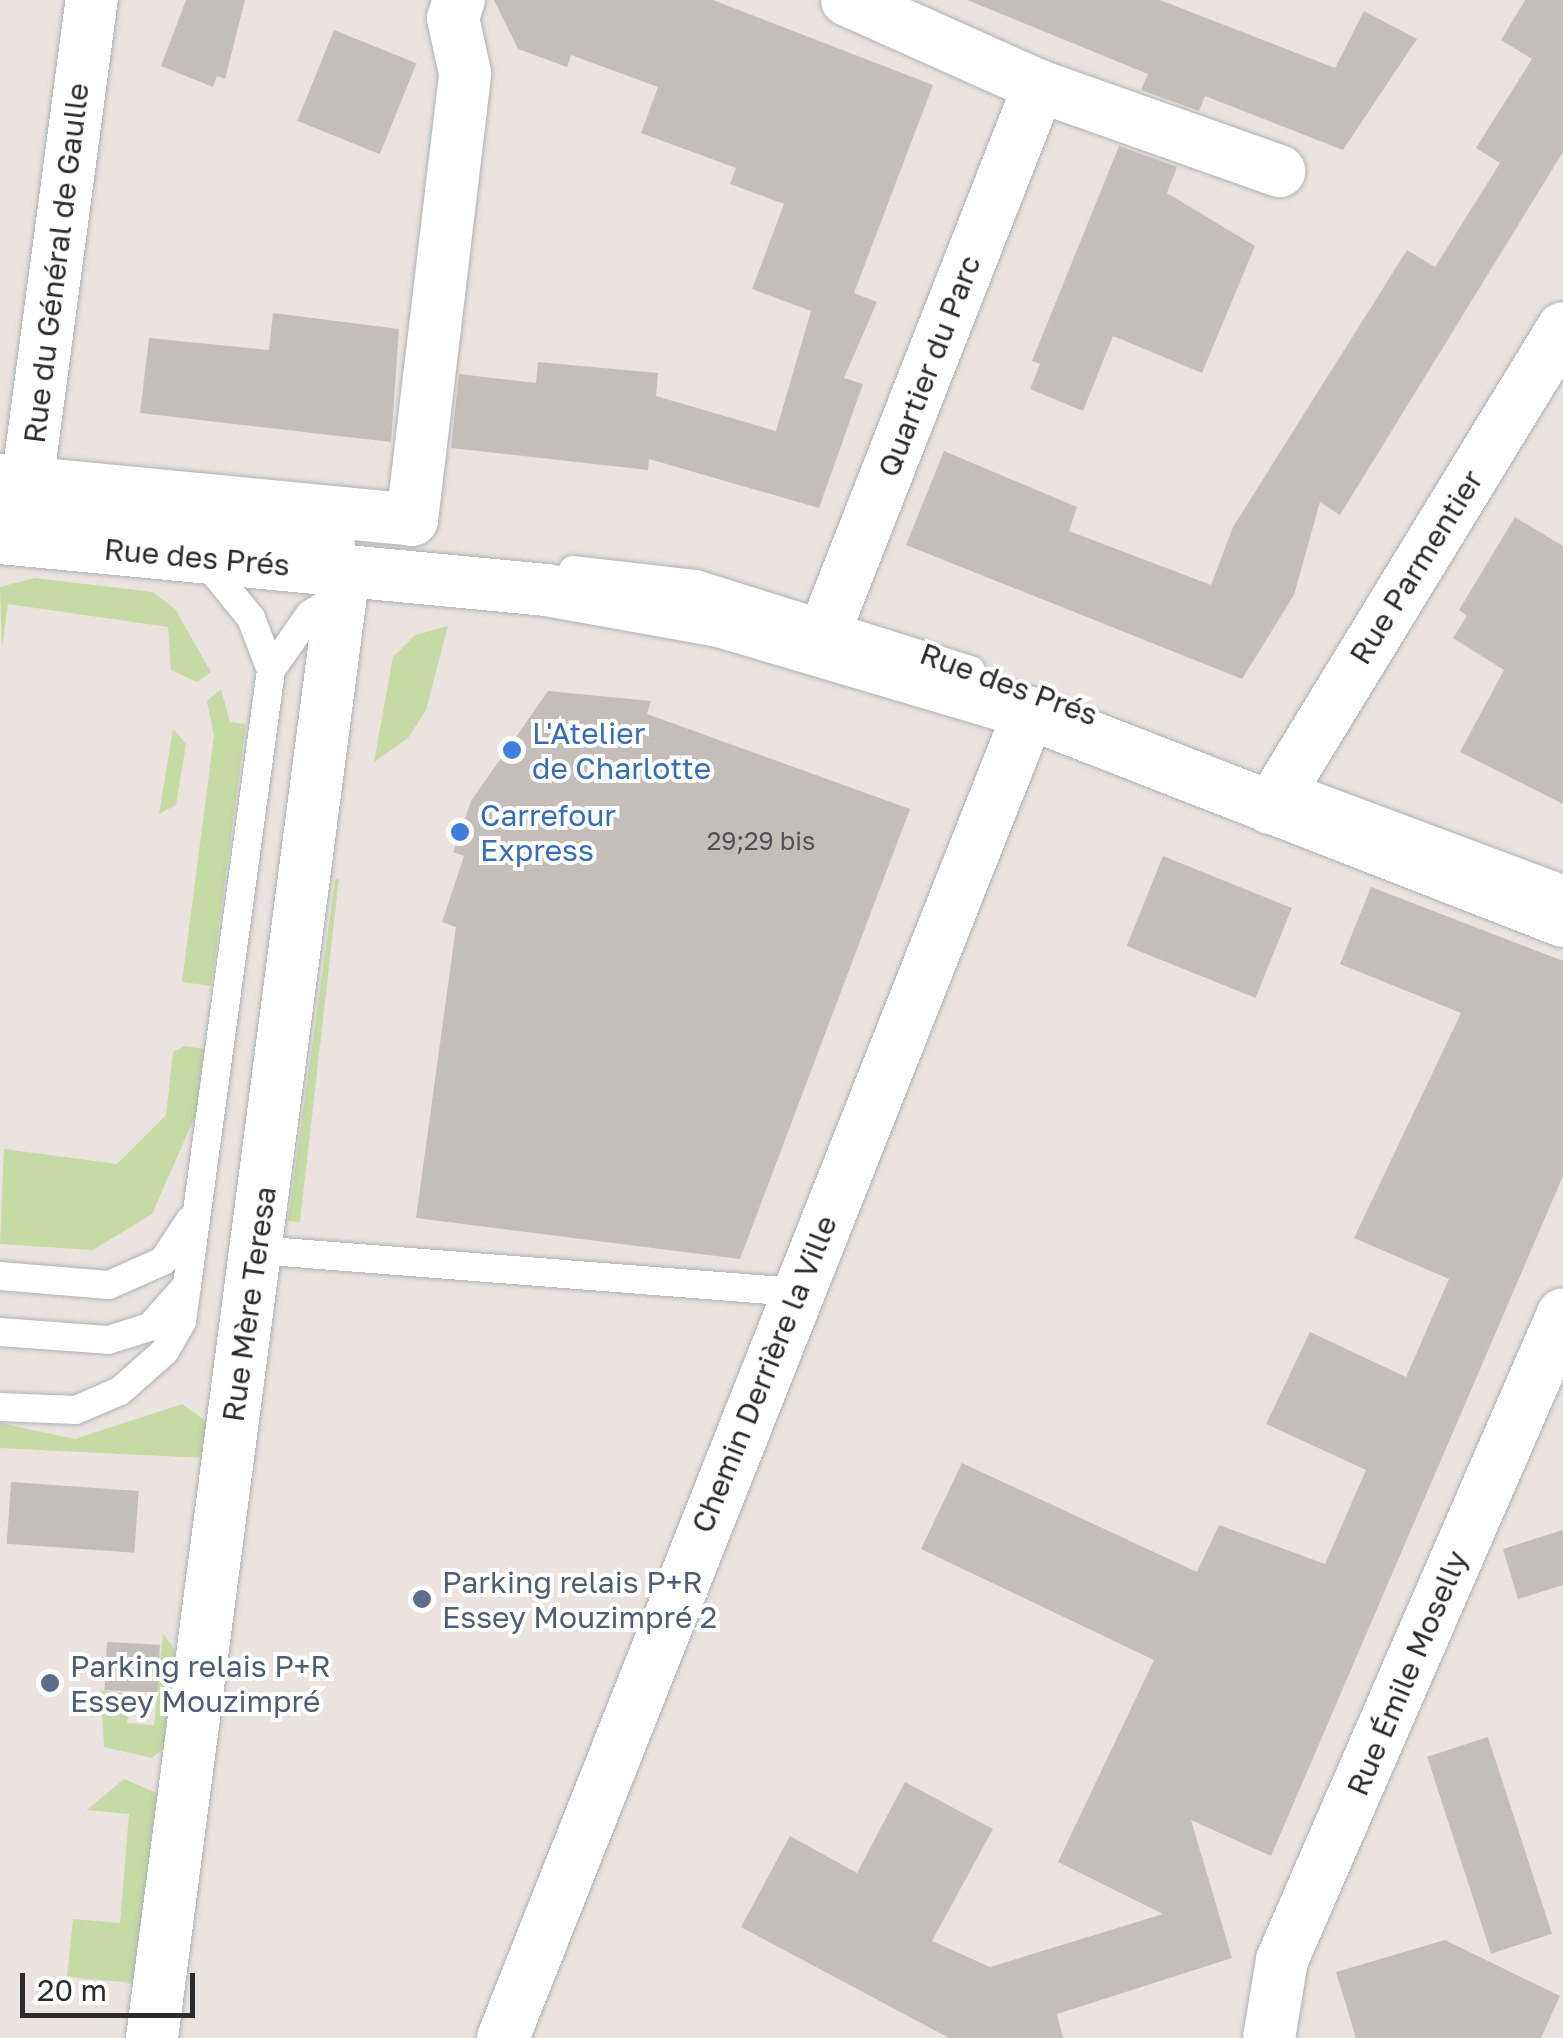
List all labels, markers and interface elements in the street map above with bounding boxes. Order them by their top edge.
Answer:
street label: Rue du Général de Gaulle [16,81,96,445]
street label: Quartier du Parc [870,250,988,482]
street label: Rue Parmentier [1342,463,1490,671]
street label: Rue des Prés [103,531,291,583]
street label: Rue des Prés [915,635,1103,733]
place label: L'Atelier de Charlotte [532,715,711,786]
marker: L'Atelier de Charlotte [501,739,523,761]
place label: Carrefour Express [480,797,616,868]
marker: Carrefour Express [449,821,471,843]
house number: 29;29 bis [707,826,815,856]
street label: Rue Mère Teresa [215,1184,283,1424]
street label: Chemin Derrière la Ville [684,1210,844,1538]
street label: Rue Émile Moselly [1339,1545,1475,1801]
place label: Parking relais P+R Essey Mouzimpré 2 [442,1564,717,1634]
marker: Parking relais P+R Essey Mouzimpré 2 [411,1588,433,1610]
place label: Parking relais P+R Essey Mouzimpré [70,1648,331,1718]
marker: Parking relais P+R Essey Mouzimpré [39,1672,61,1694]
scale bar [25,1953,200,2015]
text: 20 m [37,1972,107,2008]

